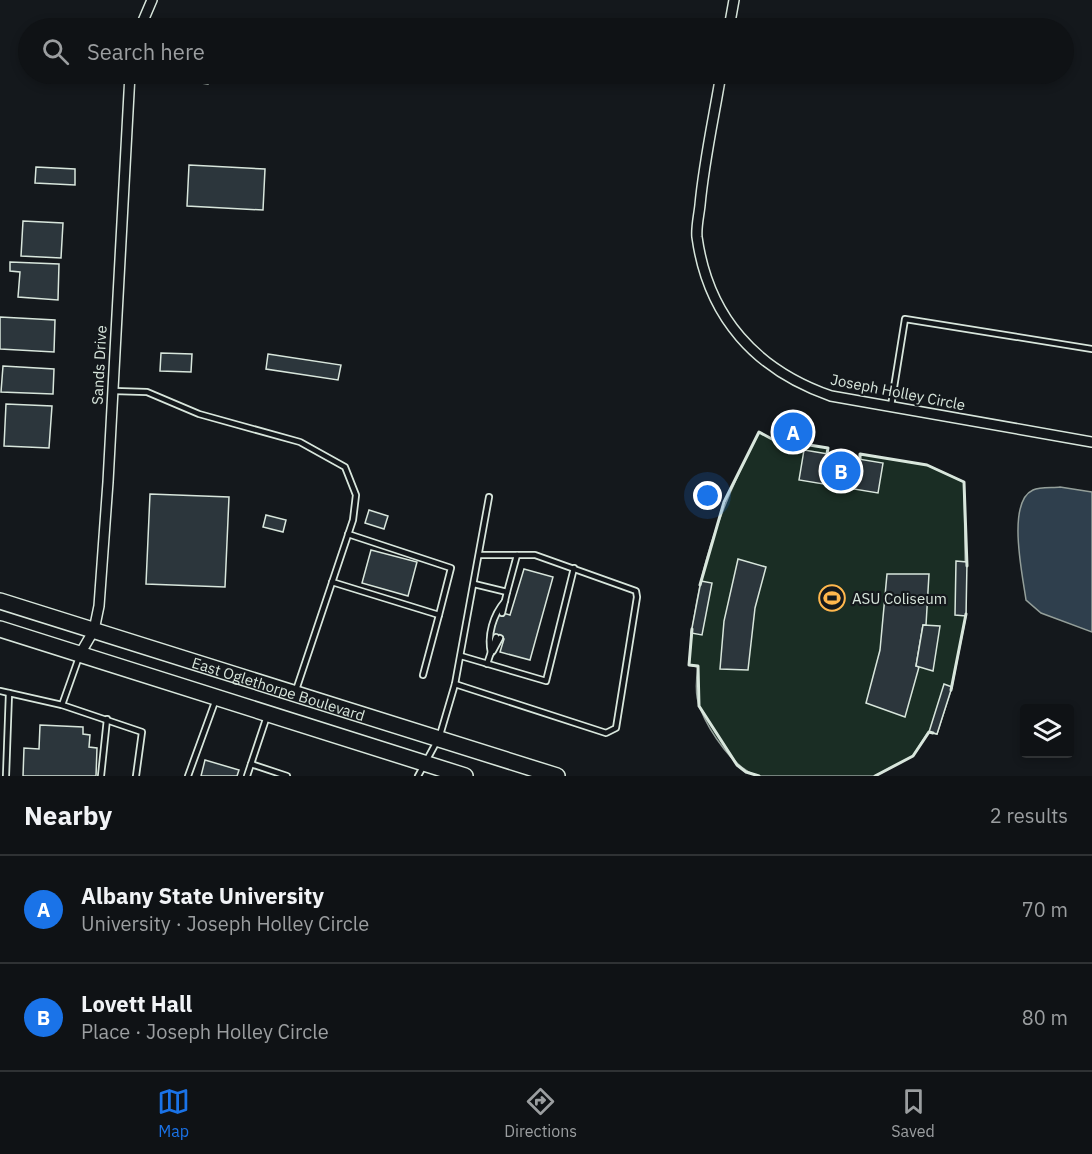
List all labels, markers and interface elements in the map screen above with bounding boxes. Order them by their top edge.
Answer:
search box [18,18,1074,84]
icon: search [39,35,72,68]
text: Search here [87,37,205,66]
street label: Sands Drive [87,325,111,405]
street label: Joseph Holley Circle [829,370,967,414]
pin: A [774,410,812,454]
pin: B [822,448,860,494]
your location [693,481,722,510]
sports icon: ASU Coliseum [817,583,847,613]
place label: ASU Coliseum [852,589,947,608]
street label: East Oglethorpe Boulevard [190,652,367,725]
map controls [1020,704,1074,758]
button: layers [1020,704,1074,758]
text: Nearby [24,798,112,832]
text: 2 results [990,802,1068,829]
text: Albany State University [81,881,324,910]
text: A [37,896,50,923]
text: 70 m [1022,896,1068,923]
text: University · Joseph Holley Circle [81,910,369,937]
text: Lovett Hall [81,989,192,1018]
text: B [37,1004,50,1031]
text: 80 m [1022,1004,1068,1031]
text: Place · Joseph Holley Circle [81,1018,329,1045]
tab: Map [157,1085,190,1141]
tab: Directions [504,1085,577,1141]
tab: Saved [891,1085,935,1141]

